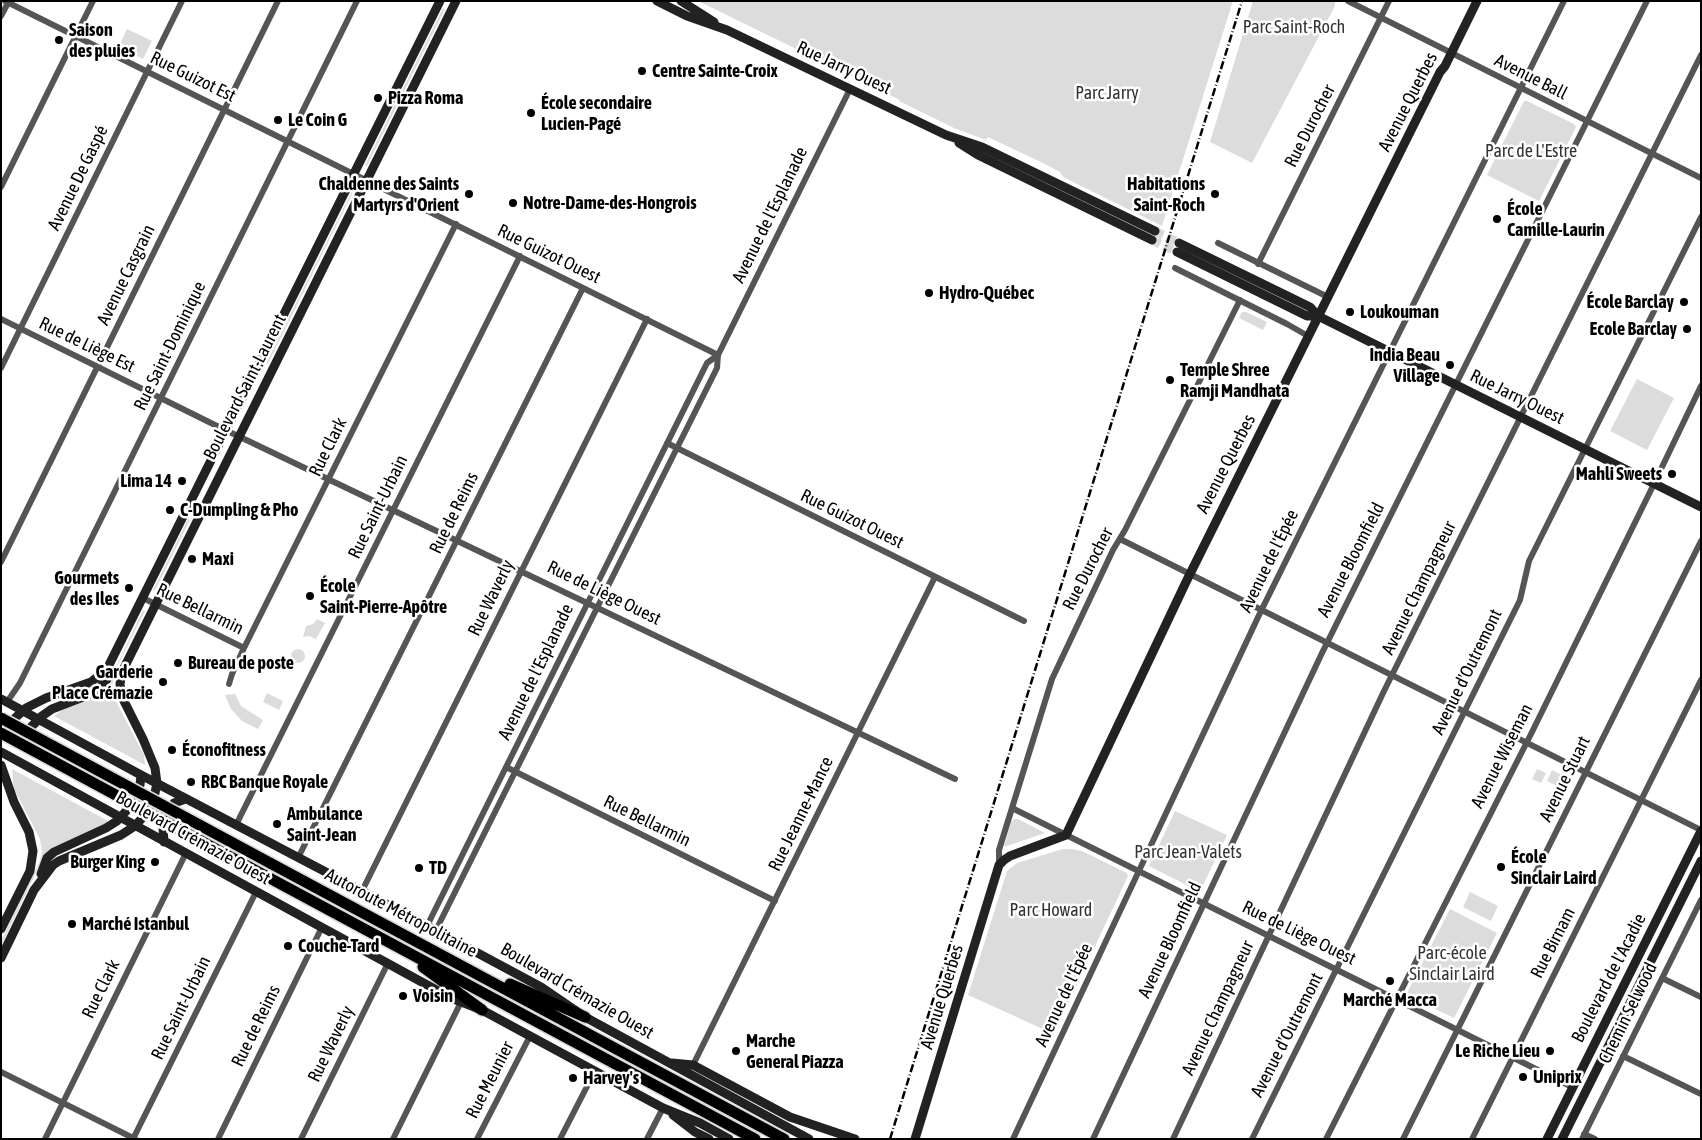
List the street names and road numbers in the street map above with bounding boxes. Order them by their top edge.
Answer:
street label: Rue Jarry Ouest [793,37,895,99]
street label: Rue Guizot Est [147,47,239,107]
street label: Avenue Querbes [1374,49,1442,155]
street label: Avenue Ball [1491,50,1571,104]
street label: Rue Durocher [1280,81,1340,171]
street label: Avenue De Gaspé [43,122,113,234]
street label: Avenue de l'Esplanade [728,143,812,287]
street label: Rue Guizot Ouest [494,220,604,288]
street label: Avenue Casgrain [92,221,160,329]
street label: Rue Saint-Dominique [129,278,211,414]
street label: Boulevard Saint-Laurent [199,311,291,463]
street label: Rue de Liège Est [36,312,138,378]
street label: Rue Jarry Ouest [1466,365,1568,429]
street label: Avenue Querbes [1192,411,1260,517]
street label: Rue Clark [305,414,351,480]
street label: Rue Saint-Urbain [344,452,412,562]
street label: Rue de Reims [425,469,483,557]
street label: Rue Guizot Ouest [797,485,907,553]
street label: Avenue Bloomfield [1313,499,1389,621]
street label: Avenue de l'Épée [1235,506,1303,616]
street label: Avenue Champagneur [1377,518,1461,658]
street label: Rue Durocher [1058,524,1118,614]
street label: Rue Waverly [463,556,519,640]
street label: Rue de Liège Ouest [544,556,664,630]
street label: Rue Bellarmin [153,579,247,639]
street label: Avenue de l'Esplanade [494,600,578,744]
street label: Avenue d'Outremont [1427,606,1507,738]
street label: Avenue Wiseman [1466,700,1538,812]
street label: Avenue Stuart [1535,733,1595,825]
street label: Rue Jeanne-Mance [764,753,838,875]
street label: Boulevard Crémazie Ouest [112,787,274,889]
street label: Rue Bellarmin [600,791,694,851]
street label: Autoroute Métropolitaine [321,864,481,962]
street label: Avenue Bloomfield [1134,878,1206,1002]
street label: Rue de Liège Ouest [1239,896,1359,970]
street label: Rue Birnam [1526,904,1580,982]
street label: Boulevard de l'Acadie [1567,910,1651,1046]
street label: Avenue Champagneur [1177,937,1259,1079]
street label: Boulevard Crémazie Ouest [497,938,657,1044]
street label: Avenue de l'Épée [1031,940,1097,1050]
street label: Avenue Querbes [916,942,968,1052]
street label: Rue Saint-Urbain [147,953,215,1063]
street label: Rue Clark [78,956,124,1022]
street label: Chemin Selwood [1594,959,1662,1067]
street label: Avenue d'Outremont [1246,969,1328,1101]
street label: Rue de Reims [227,982,285,1070]
street label: Rue Waverly [303,1002,359,1086]
street label: Rue Meunier [461,1038,519,1122]

